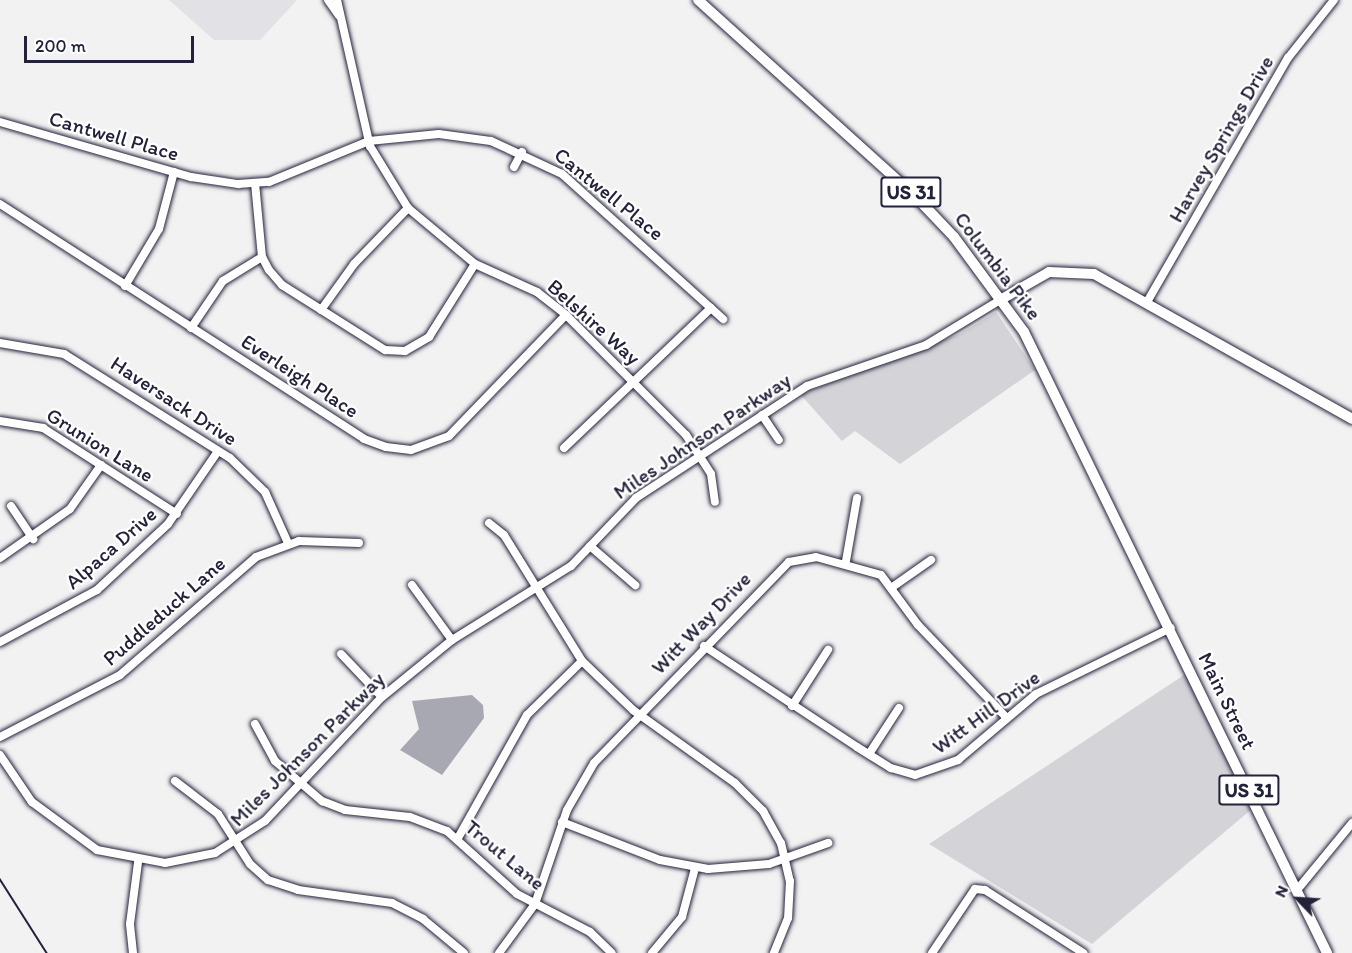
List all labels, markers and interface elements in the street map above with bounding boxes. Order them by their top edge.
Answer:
scale bar [27,24,196,62]
text: 200 m [35,35,86,57]
street label: Harvey Springs Drive [1163,51,1279,227]
street label: Cantwell Place [46,105,182,167]
street label: Cantwell Place [549,142,669,246]
road number: US 31 [880,175,942,209]
street label: Columbia Pike [949,207,1047,325]
street label: Belshire Way [542,274,646,370]
street label: Everleigh Place [237,329,363,423]
street label: Haversack Drive [106,351,242,451]
street label: Miles Johnson Parkway [609,368,795,504]
street label: Grunion Lane [42,402,158,488]
street label: Alpaca Drive [60,501,162,595]
street label: Puddleduck Lane [98,551,230,671]
street label: Witt Way Drive [646,566,756,680]
street label: Main Street [1193,648,1261,754]
street label: Witt Hill Drive [927,665,1045,759]
street label: Miles Johnson Parkway [225,667,389,831]
road number: US 31 [1218,773,1280,807]
street label: Trout Lane [460,814,550,896]
north arrow [1268,869,1328,929]
text: N [1270,882,1292,900]

